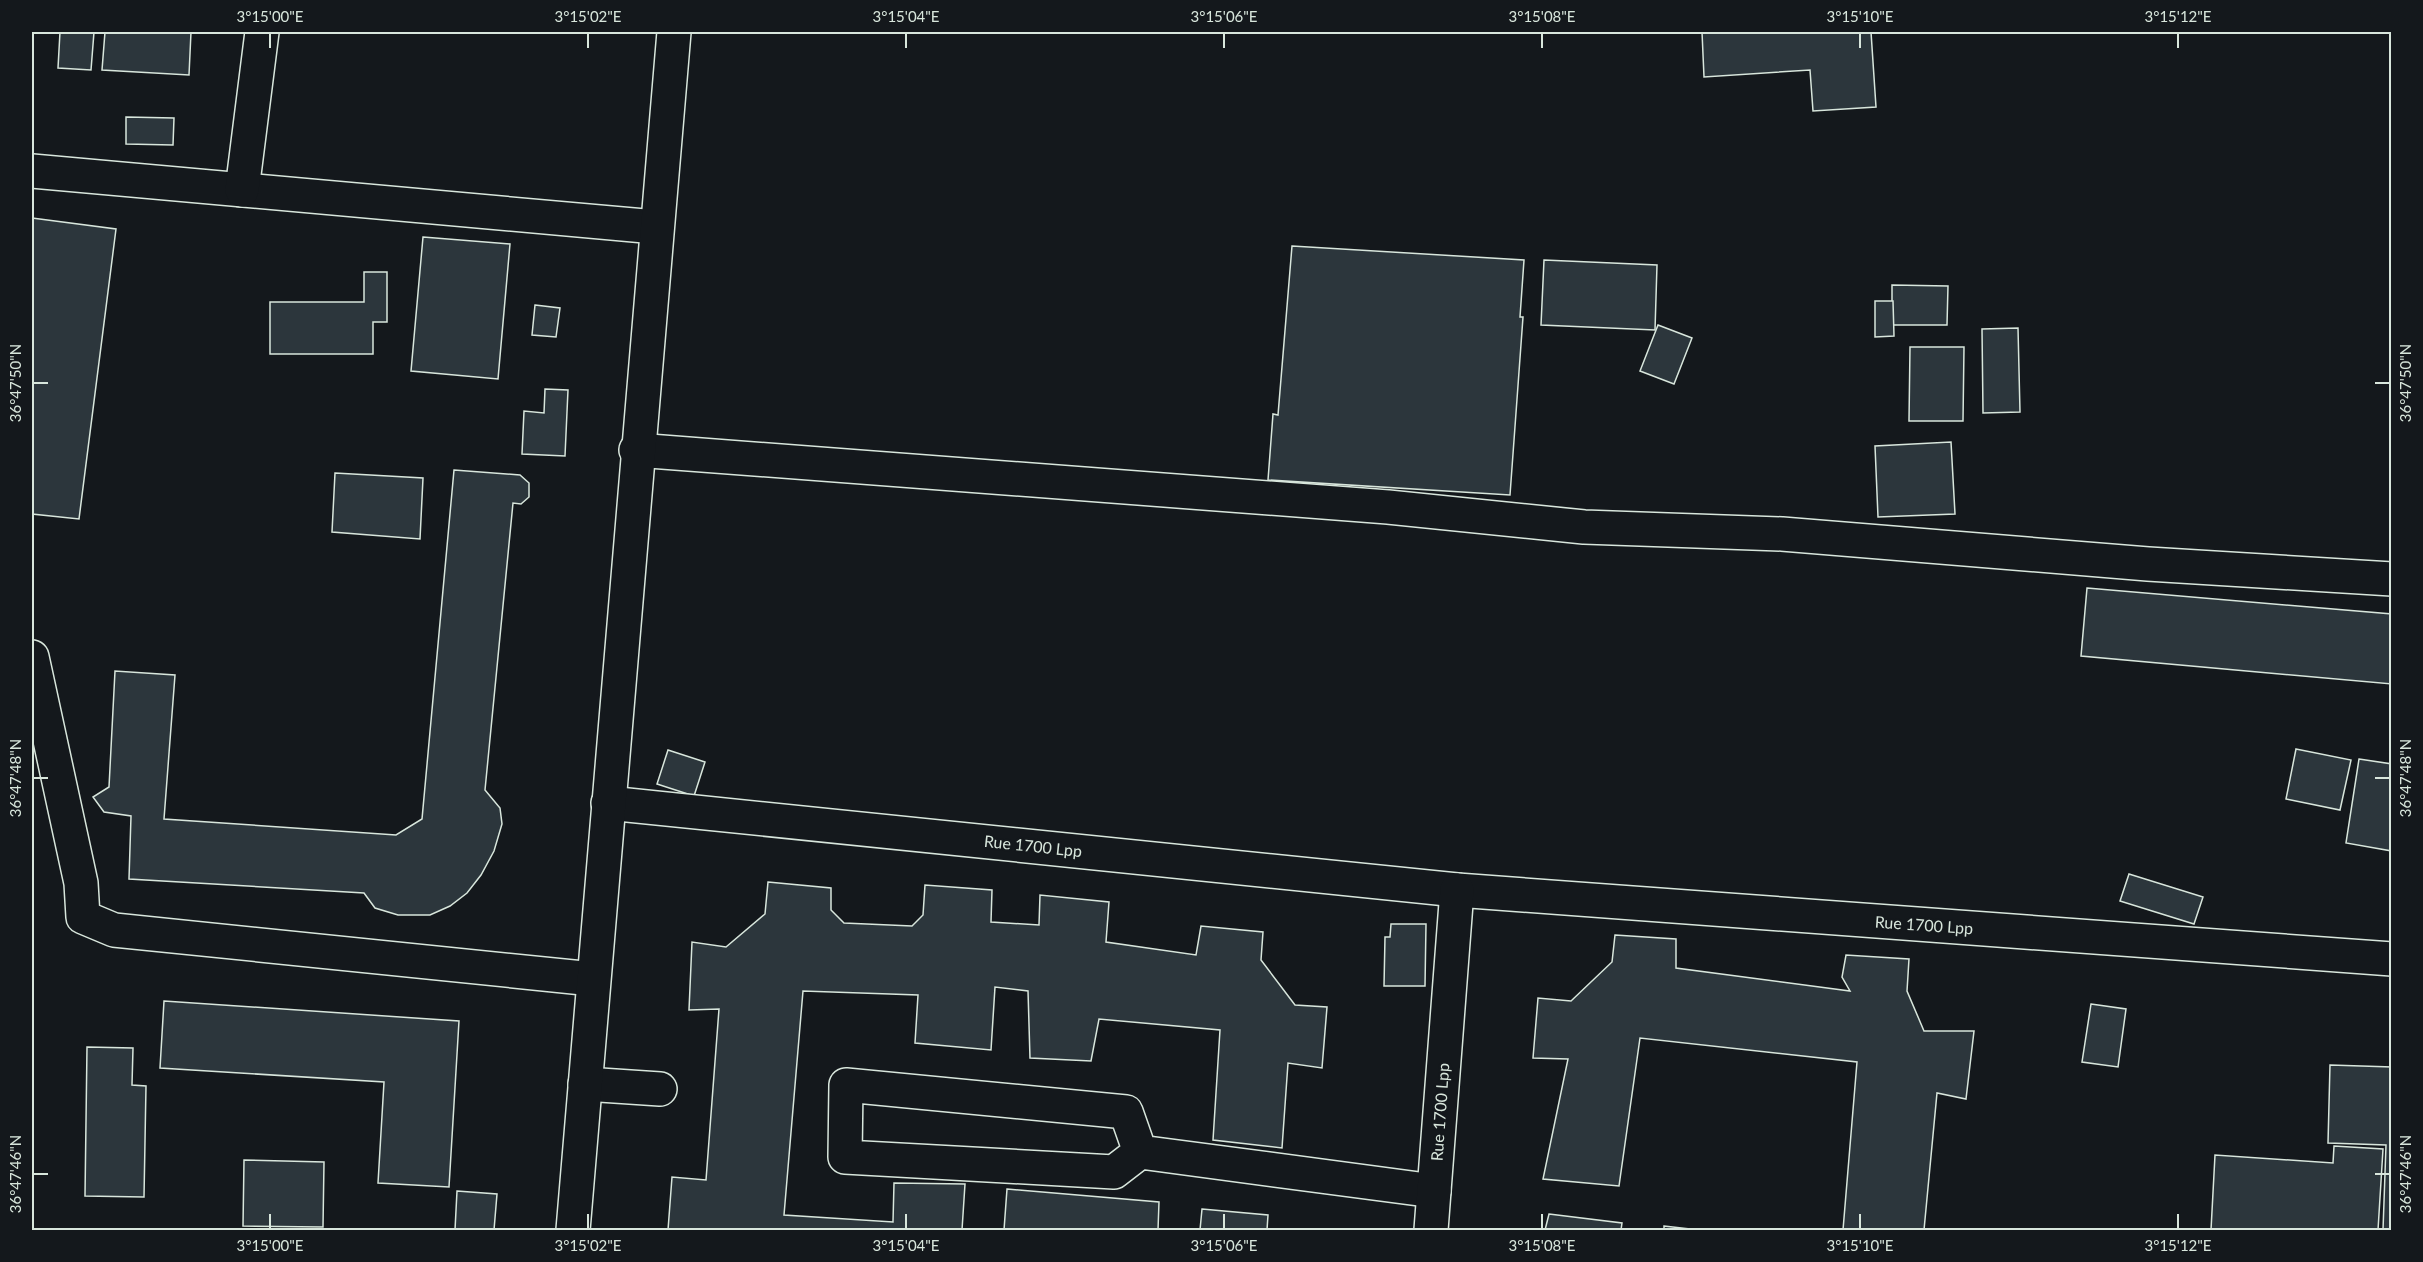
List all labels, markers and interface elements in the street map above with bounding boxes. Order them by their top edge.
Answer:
text: 3°15'00"E [237,7,304,25]
text: 3°15'02"E [555,7,622,25]
text: 3°15'04"E [873,7,940,25]
text: 3°15'06"E [1191,7,1258,25]
text: 3°15'08"E [1509,7,1576,25]
text: 3°15'10"E [1827,7,1894,25]
text: 3°15'12"E [2145,7,2212,25]
text: 36°47'50"N [6,344,24,422]
text: 36°47'50"N [2396,344,2414,422]
text: 36°47'48"N [6,739,24,817]
text: 36°47'48"N [2396,739,2414,817]
street label: Rue 1700 Lpp [983,831,1083,860]
street label: Rue 1700 Lpp [1874,912,1974,937]
street label: Rue 1700 Lpp [1427,1062,1452,1162]
text: 36°47'46"N [6,1135,24,1213]
text: 36°47'46"N [2396,1135,2414,1213]
text: 3°15'00"E [237,1236,304,1254]
text: 3°15'02"E [555,1236,622,1254]
text: 3°15'04"E [873,1236,940,1254]
text: 3°15'06"E [1191,1236,1258,1254]
text: 3°15'08"E [1509,1236,1576,1254]
text: 3°15'10"E [1827,1236,1894,1254]
text: 3°15'12"E [2145,1236,2212,1254]

